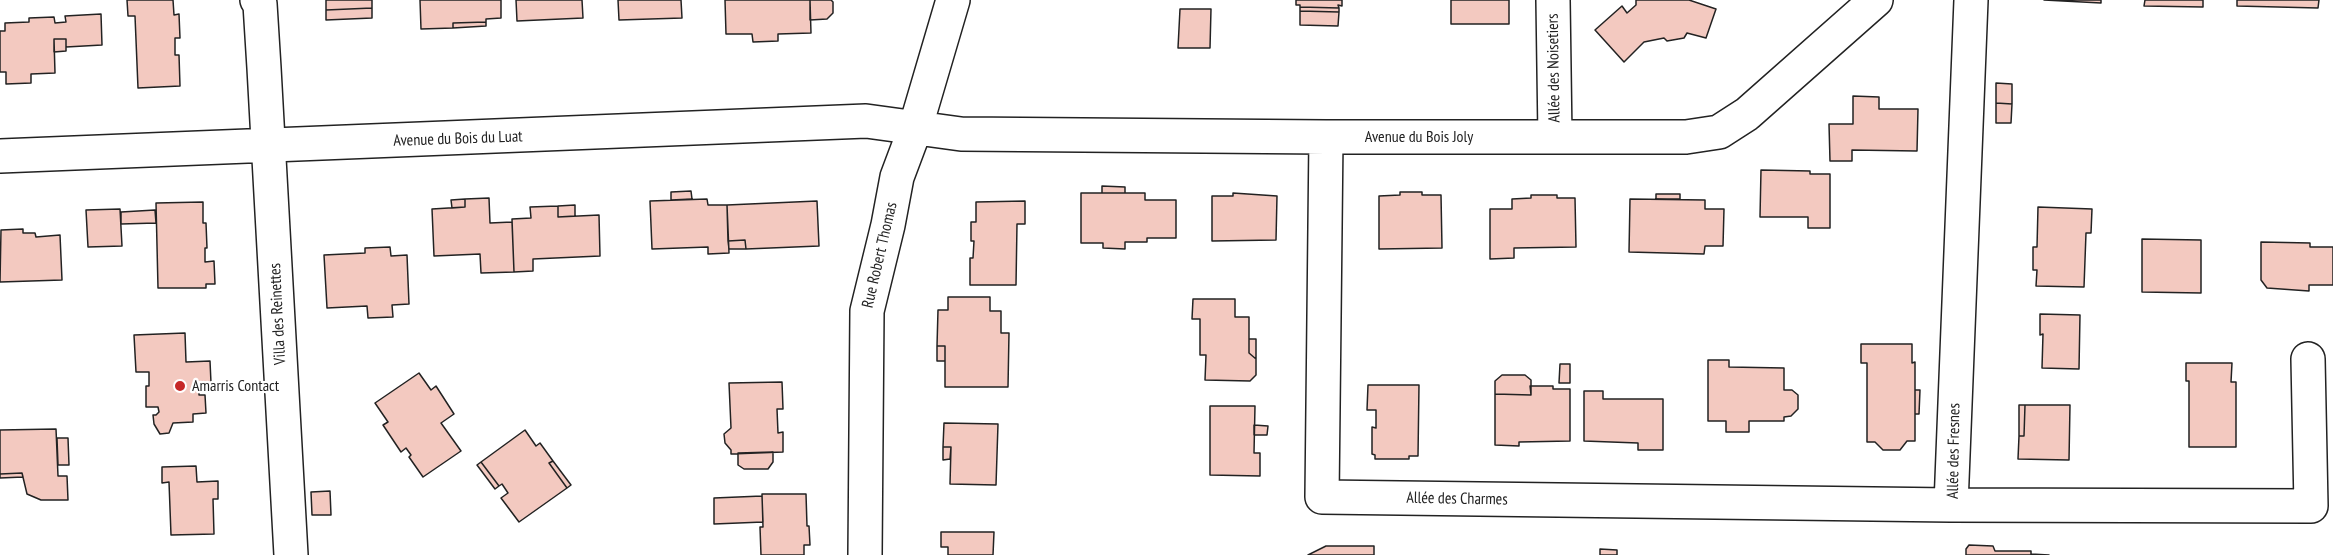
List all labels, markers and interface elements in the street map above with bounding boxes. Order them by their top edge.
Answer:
street label: Allée des Noisetiers [1543,13,1565,123]
street label: Avenue du Bois du Luat [393,127,523,151]
street label: Avenue du Bois Joly [1365,127,1473,147]
street label: Rue Robert Thomas [858,200,902,310]
street label: Villa des Reinettes [266,263,290,365]
place label: Amarris Contact [192,376,279,396]
marker: Amarris Contact [173,379,187,393]
street label: Allée des Fresnes [1944,403,1964,499]
street label: Allée des Charmes [1406,489,1508,509]

